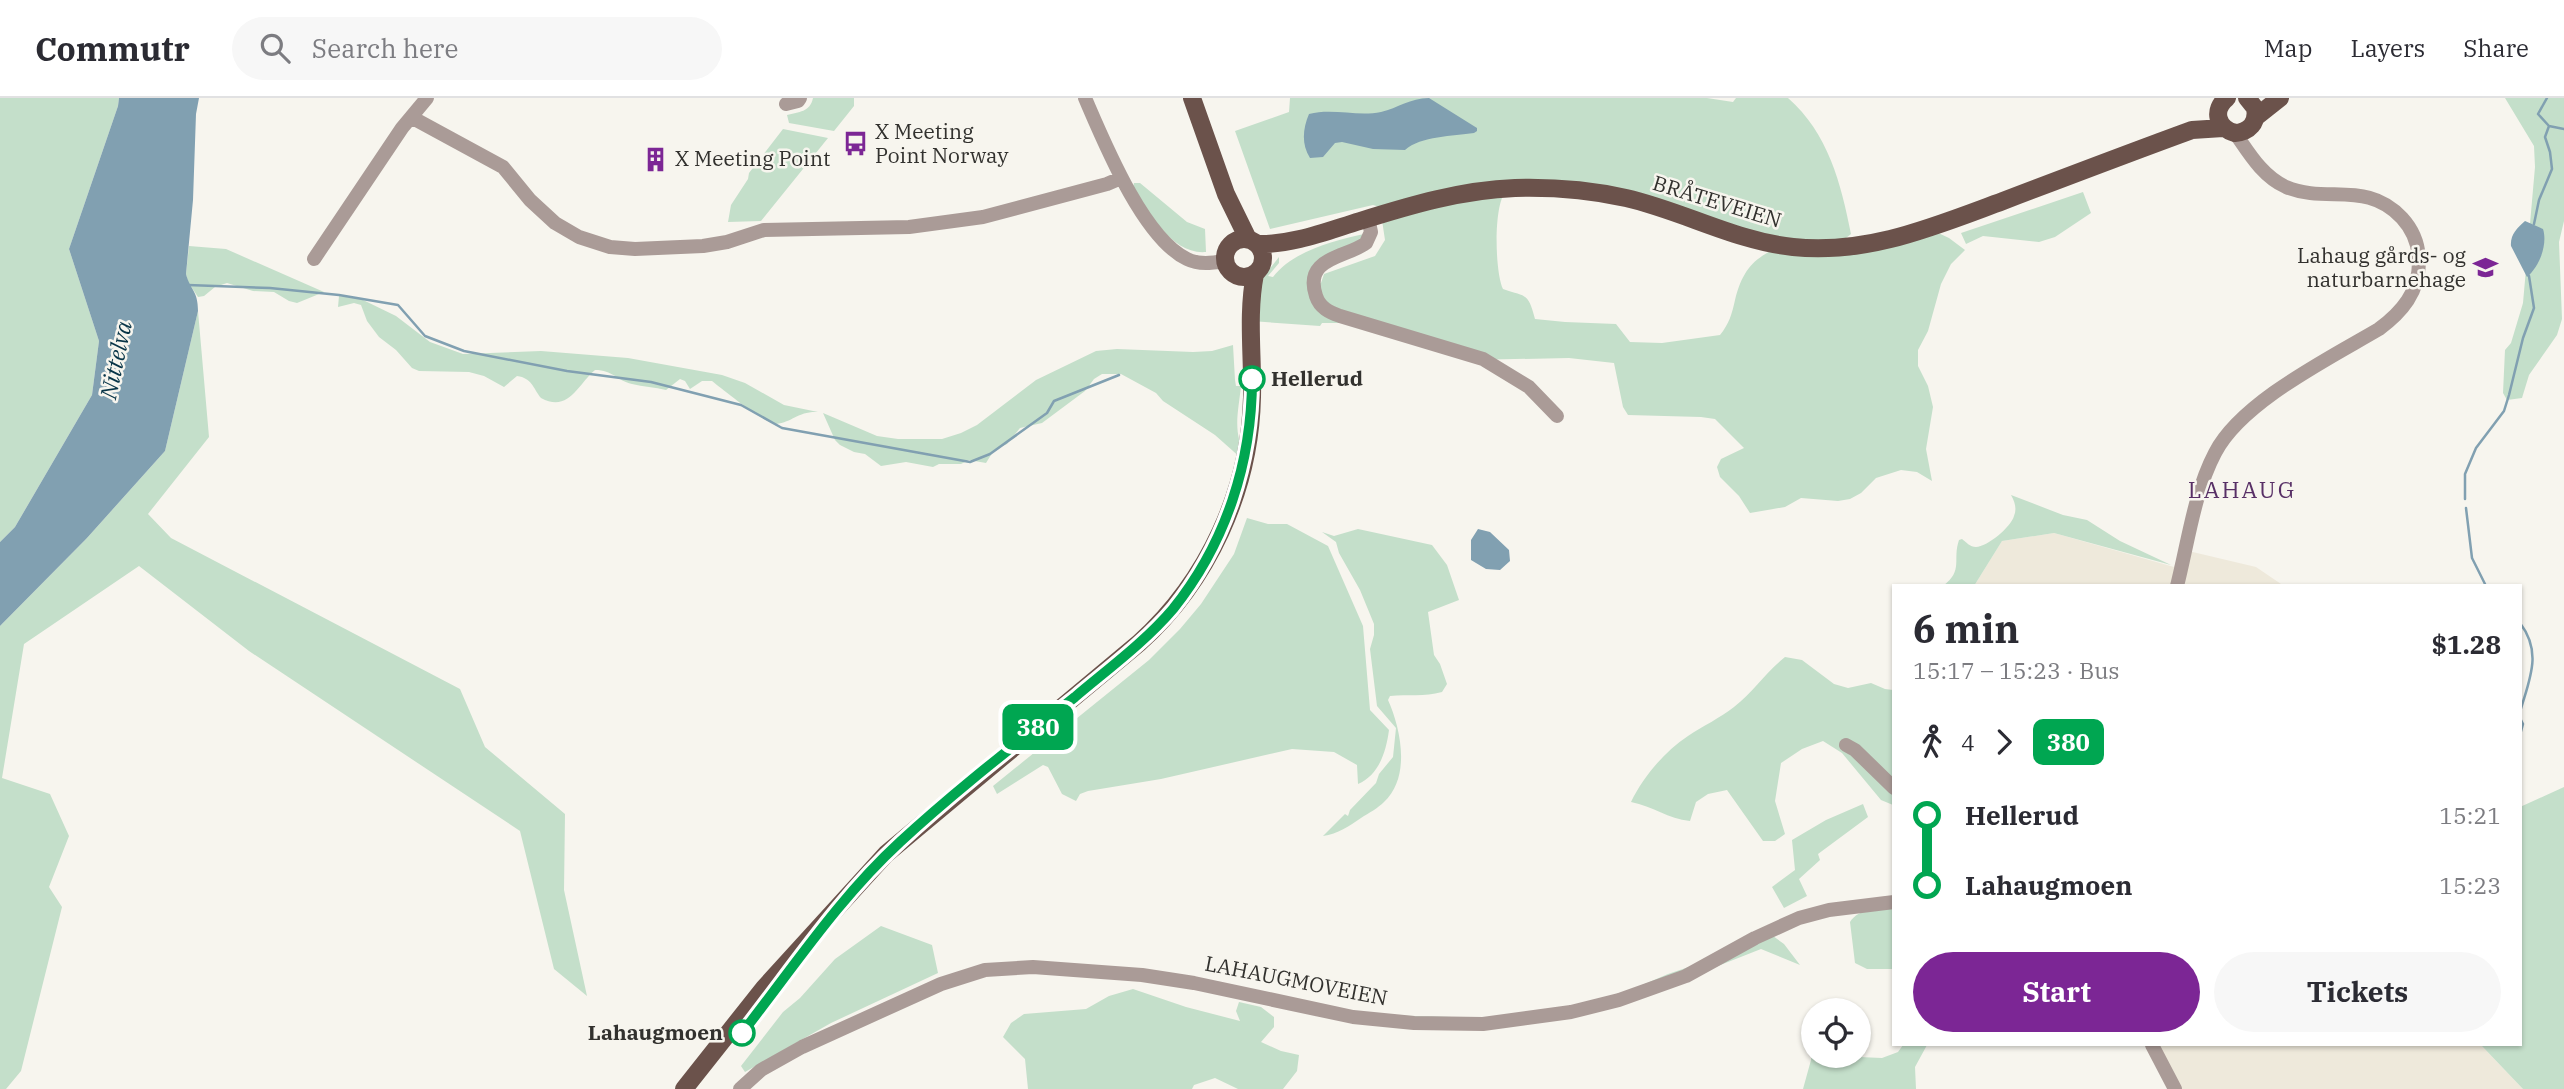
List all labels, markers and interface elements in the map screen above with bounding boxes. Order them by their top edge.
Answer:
search box [232,17,722,80]
text: Commutr [35,27,190,70]
icon: search [256,29,294,67]
text: Search here [312,31,458,65]
text: Map [2264,32,2312,64]
text: Layers [2350,32,2425,64]
text: Share [2463,32,2529,64]
place label: X Meeting Point Norway [875,117,1009,169]
bus stop icon: X Meeting Point Norway [841,130,869,158]
place label: X Meeting Point [675,144,830,172]
building icon: X Meeting Point [641,145,669,173]
street label: BRÅTEVEIEN [1650,168,1785,234]
place label: Lahaug gårds- og naturbarnehage [2297,241,2467,293]
school or university icon: Lahaug gårds- og naturbarnehage [2472,254,2500,282]
water label: Nittelva [92,318,138,402]
place label: Hellerud [1271,364,1363,392]
marker: Hellerud [1239,366,1265,392]
district label: LAHAUG [2188,474,2296,504]
text: 6 min [1913,604,2019,653]
text: $1.28 [2431,627,2501,661]
text: 15:17 – 15:23 · Bus [1913,655,2120,685]
line badge: 380 [998,704,1078,750]
text: 380 [1016,711,1060,743]
icon: walk [1913,723,1951,761]
icon: forward [1985,723,2023,761]
text: 380 [2047,726,2090,758]
text: 4 [1961,727,1975,757]
text: Hellerud [1965,798,2079,832]
text: 15:21 [2439,800,2501,830]
text: Lahaugmoen [1965,868,2132,902]
text: 15:23 [2439,870,2501,900]
street label: LAHAUGMOVEIEN [1203,949,1390,1011]
button: Start [1913,952,2200,1032]
button: Tickets [2214,952,2501,1032]
map controls [1801,998,1871,1068]
button: locate [1801,998,1871,1068]
place label: Lahaugmoen [588,1018,723,1046]
marker: Lahaugmoen [729,1020,755,1046]

